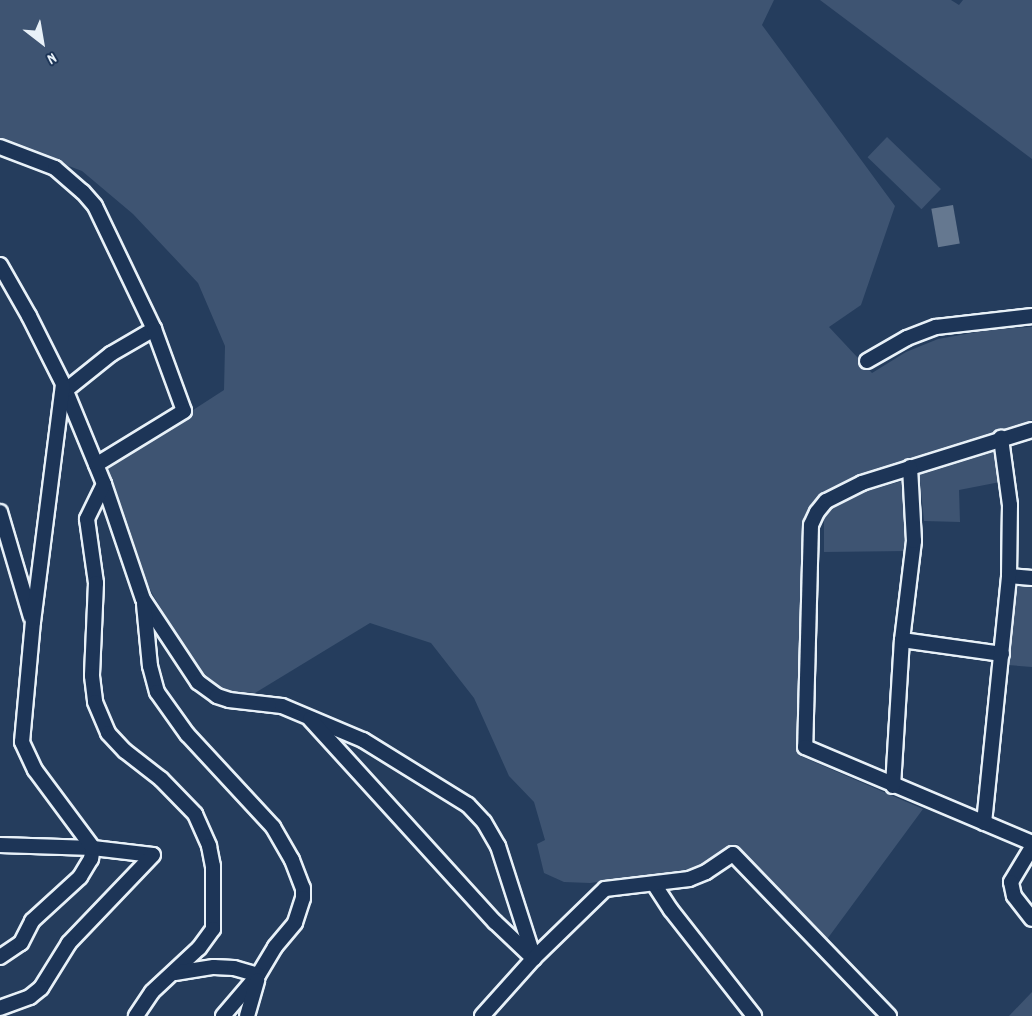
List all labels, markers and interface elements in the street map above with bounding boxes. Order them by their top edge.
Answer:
north arrow [12,12,72,72]
text: N [42,46,61,70]

